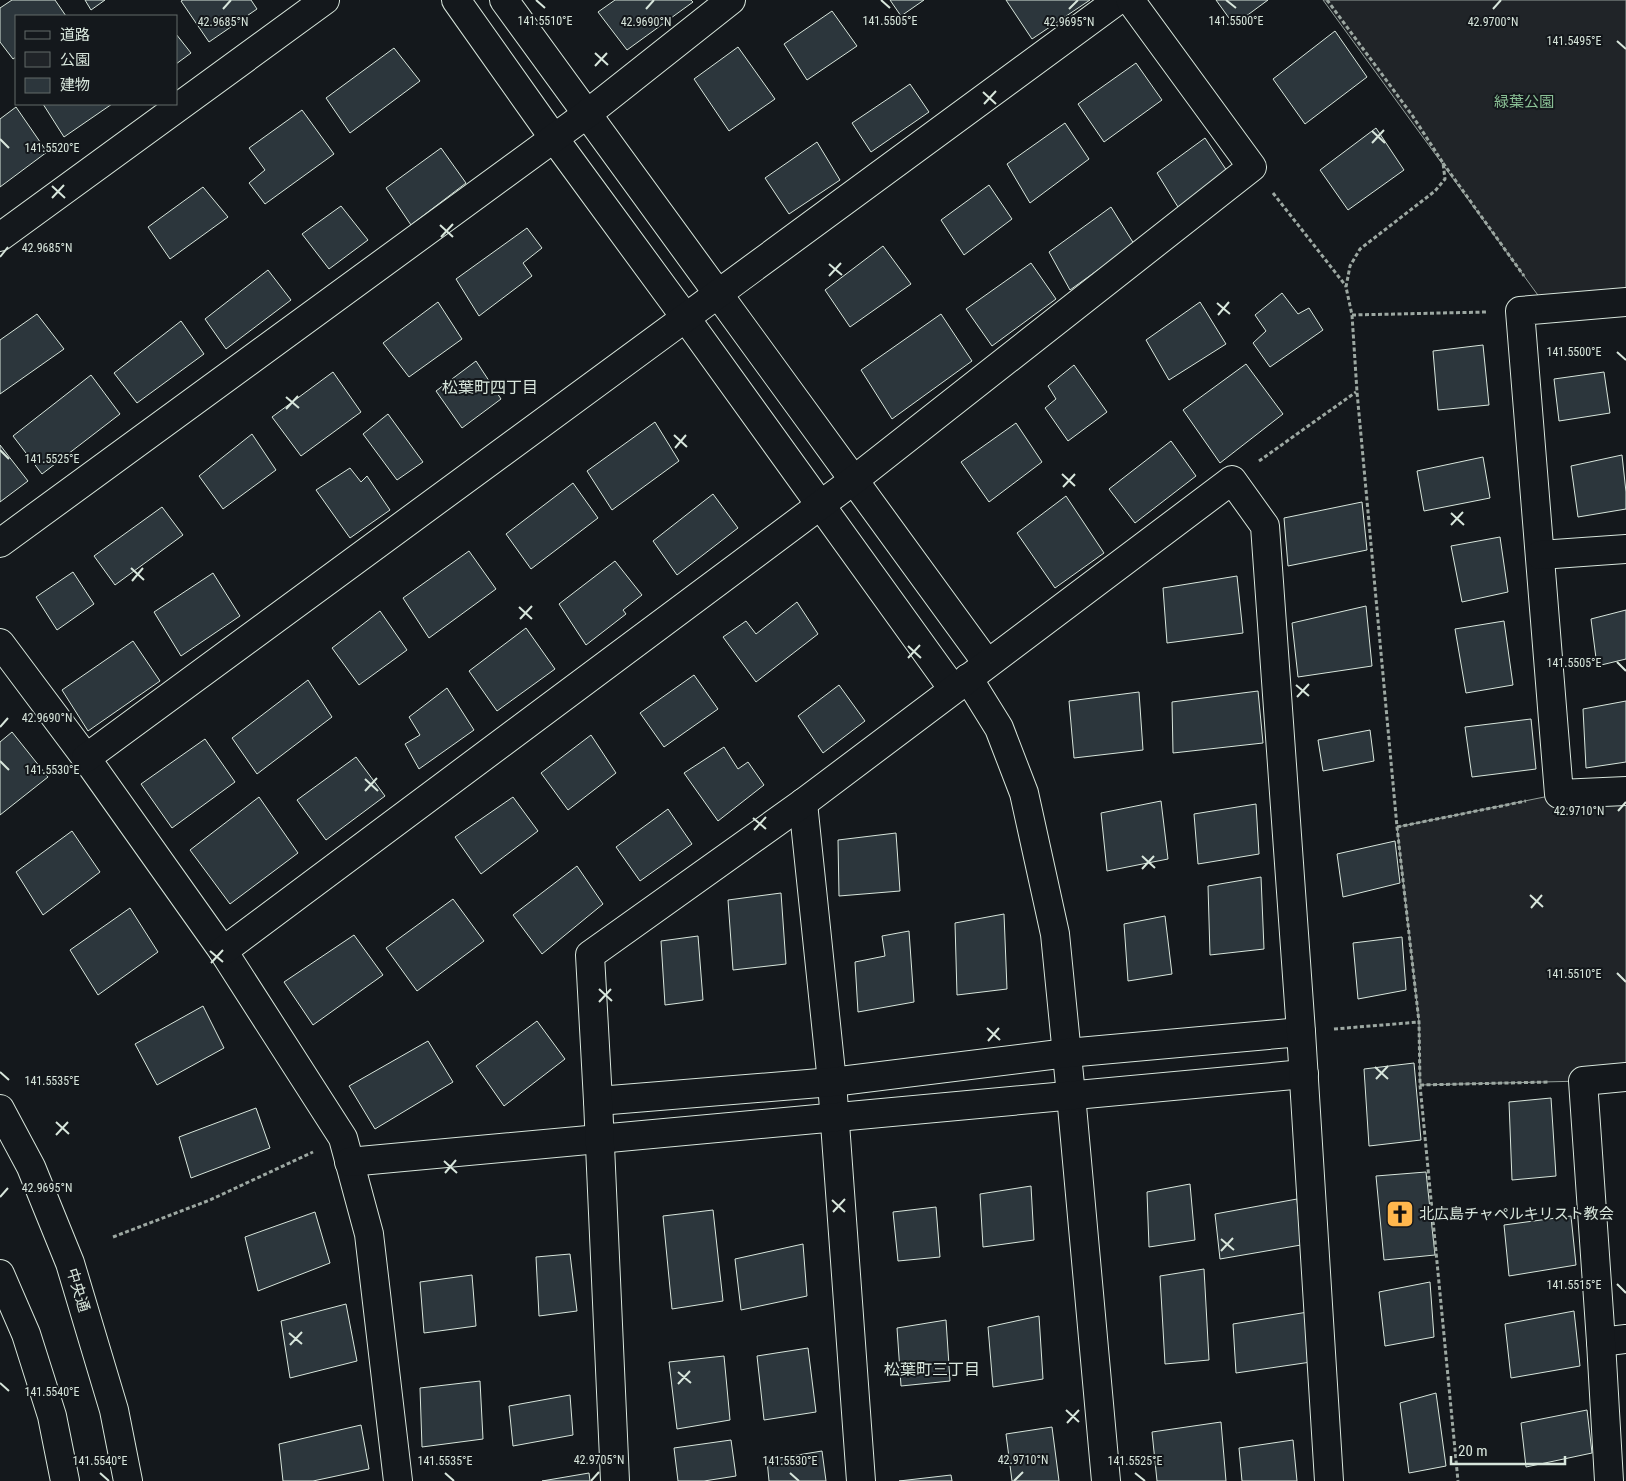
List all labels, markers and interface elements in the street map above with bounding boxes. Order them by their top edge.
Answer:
text: 141.5510°E [517,14,573,28]
text: 141.5505°E [862,14,918,28]
text: 141.5500°E [1208,14,1264,28]
legend [15,15,178,105]
text: 42.9685°N [198,15,248,29]
text: 42.9690°N [621,15,671,29]
text: 42.9695°N [1044,15,1094,29]
text: 42.9700°N [1468,15,1518,29]
text: 道路 [60,26,90,44]
text: 141.5495°E [1546,34,1602,48]
text: 公園 [60,51,90,69]
text: 建物 [60,76,90,94]
park label: 緑葉公園 [1494,93,1554,111]
text: 141.5520°E [24,141,80,155]
text: 42.9685°N [22,241,72,255]
text: 141.5500°E [1546,345,1602,359]
district label: 松葉町四丁目 [442,378,538,397]
text: 141.5525°E [24,452,80,466]
text: 141.5505°E [1546,656,1602,670]
text: 42.9690°N [22,711,72,725]
text: 141.5530°E [24,763,80,777]
text: 42.9710°N [1554,804,1604,818]
text: 141.5510°E [1546,967,1602,981]
text: 141.5535°E [24,1074,80,1088]
text: 42.9695°N [22,1181,72,1195]
church icon: 北広島チャペルキリスト教会 [1385,1199,1415,1229]
place label: 北広島チャペルキリスト教会 [1419,1205,1614,1223]
street label: 中央通 [63,1266,93,1314]
text: 141.5515°E [1546,1278,1602,1292]
district label: 松葉町三丁目 [884,1360,980,1379]
text: 141.5540°E [24,1385,80,1399]
scale bar [1451,1434,1565,1466]
text: 20 m [1458,1442,1488,1460]
text: 42.9705°N [574,1453,624,1467]
text: 42.9710°N [998,1453,1048,1467]
text: 141.5540°E [72,1454,128,1468]
text: 141.5535°E [417,1454,473,1468]
text: 141.5530°E [762,1454,818,1468]
text: 141.5525°E [1107,1454,1163,1468]

